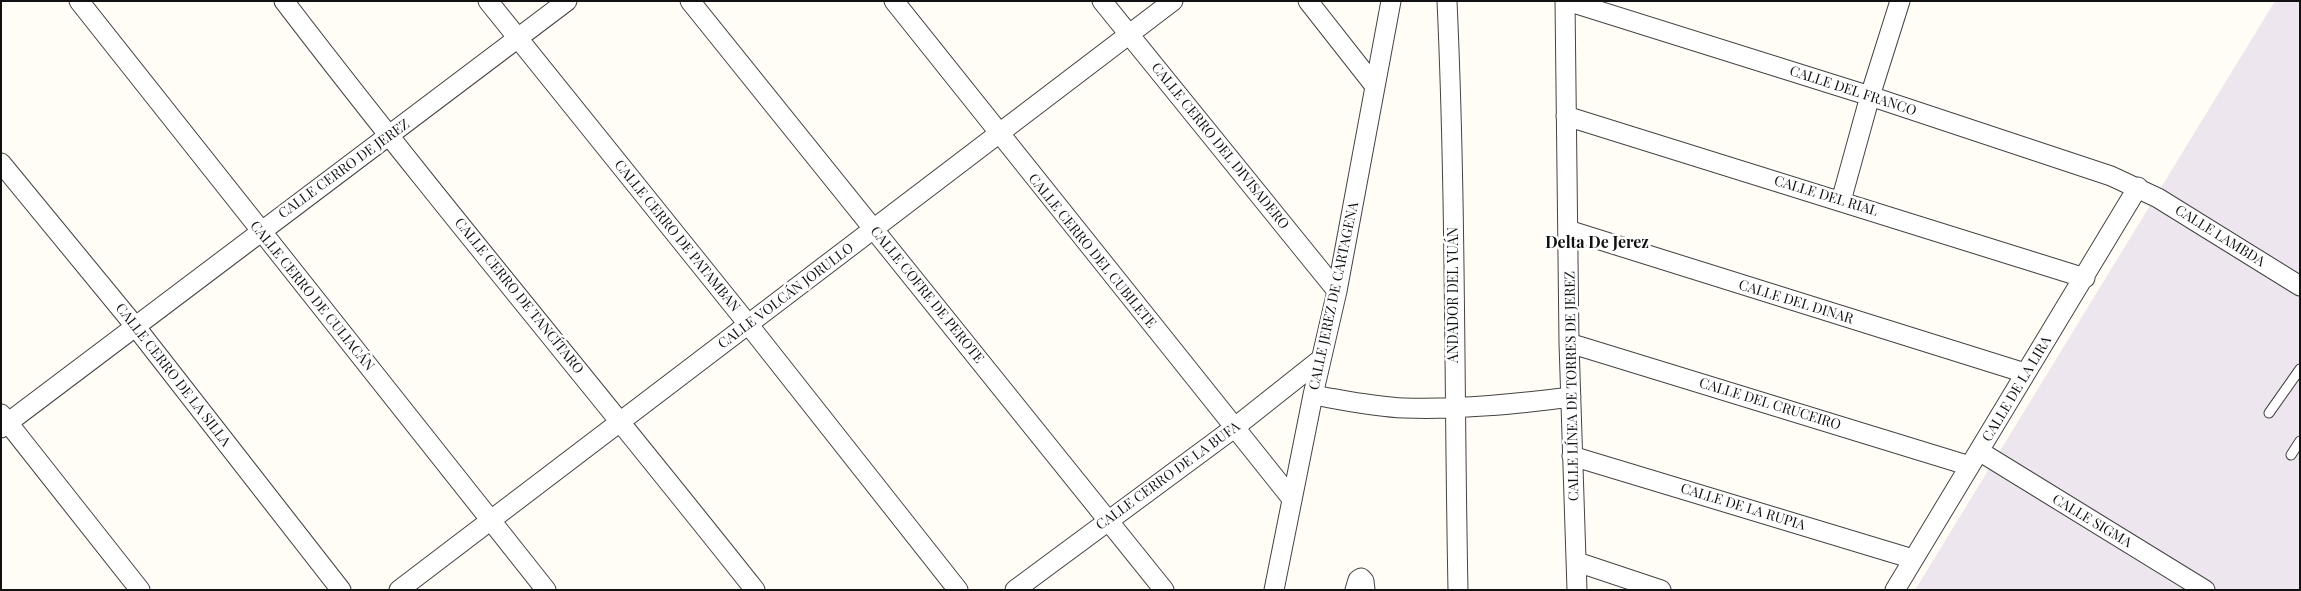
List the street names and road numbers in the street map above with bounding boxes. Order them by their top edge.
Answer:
street label: CALLE CERRO DEL DIVISADERO [1148,59,1292,233]
street label: CALLE DEL FRANCO [1788,63,1918,119]
street label: CALLE CERRO DE JEREZ [275,116,413,222]
street label: CALLE CERRO DE PATAMBAN [611,157,743,315]
street label: CALLE CERRO DEL CUBILETE [1025,170,1159,332]
street label: CALLE DEL RIAL [1772,172,1880,220]
street label: CALLE JEREZ DE CARTAGENA [1306,200,1362,392]
street label: CALLE LAMBDA [2172,202,2268,270]
street label: CALLE CERRO DE TANCÍTARO [451,215,587,377]
street label: CALLE CERRO DE CULIACÁN [246,218,378,374]
street label: CALLE COFRE DE PEROTE [867,223,987,367]
street label: ANDADOR DEL YUÁN [1446,227,1462,363]
street label: CALLE VOLCÁN JORULLO [715,240,857,352]
street label: CALLE LÍNEA DE TORRES DE JEREZ [1562,271,1582,501]
street label: CALLE DEL DINAR [1737,277,1855,327]
street label: CALLE CERRO DE LA SILLA [112,300,234,450]
street label: CALLE DE LA LIRA [1979,333,2055,445]
street label: CALLE DEL CRUCEIRO [1697,374,1843,434]
street label: CALLE CERRO DE LA BUFA [1093,418,1243,534]
street label: CALLE DE LA RUPIA [1679,480,1807,534]
street label: CALLE SIGMA [2049,491,2135,551]

